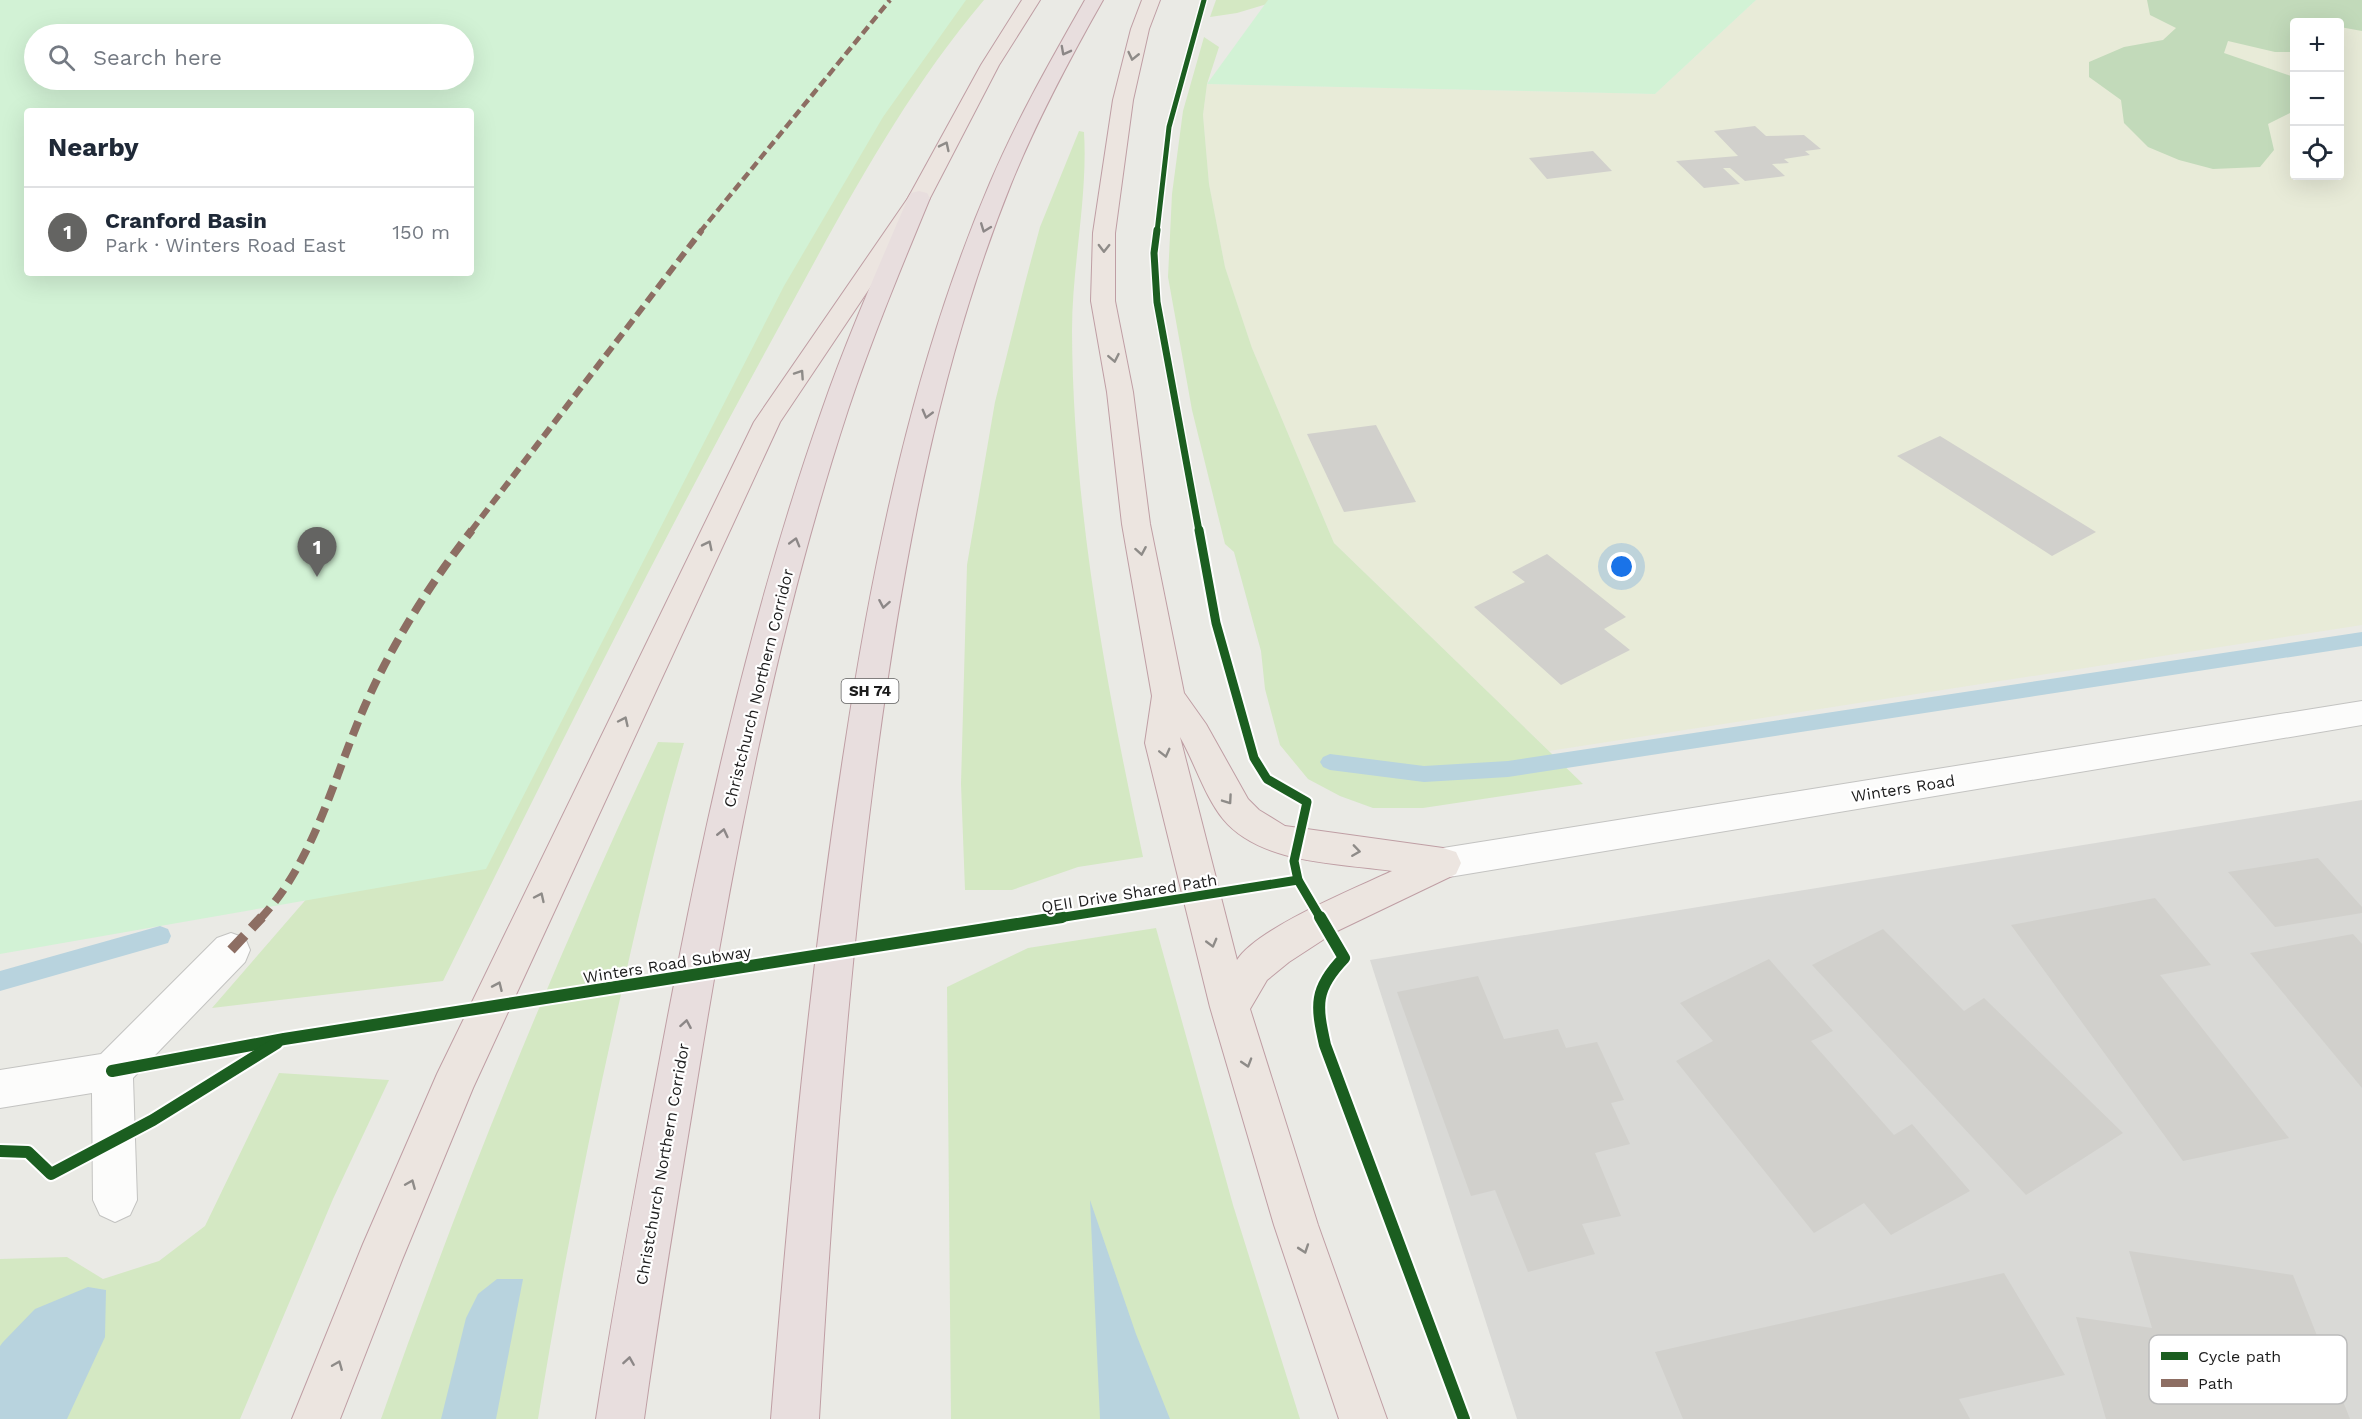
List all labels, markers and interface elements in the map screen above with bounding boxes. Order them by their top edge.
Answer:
map controls [2290,18,2344,180]
button: + [2290,18,2344,72]
search box [24,24,474,90]
icon: search [45,41,78,74]
one-way arrow [1061,44,1072,55]
text: Search here [93,45,222,70]
one-way arrow [1128,50,1141,60]
button: − [2290,72,2344,126]
button: locate [2290,126,2344,180]
text: Nearby [48,132,139,162]
one-way arrow [938,141,950,152]
text: Cranford Basin [105,208,267,233]
text: 1 [63,220,72,244]
text: 150 m [392,220,450,244]
one-way arrow [980,222,992,233]
text: Park · Winters Road East [105,233,346,257]
one-way arrow [1098,244,1110,253]
one-way arrow [1107,353,1120,363]
one-way arrow [793,370,804,381]
one-way arrow [922,408,934,419]
pin: 1 [298,528,336,577]
one-way arrow [788,537,800,547]
one-way arrow [700,541,712,552]
one-way arrow [1134,546,1147,556]
your location [1607,552,1636,581]
street label: Christchurch Northern Corridor [720,566,797,809]
one-way arrow [879,600,891,609]
road number: SH 74 [842,679,898,703]
one-way arrow [616,717,628,728]
one-way arrow [1157,748,1170,758]
street label: Winters Road [1850,771,1956,806]
one-way arrow [1221,794,1232,805]
one-way arrow [716,828,729,838]
one-way arrow [1352,845,1361,857]
street label: QEII Drive Shared Path [1040,870,1218,917]
one-way arrow [532,893,544,904]
one-way arrow [1205,937,1217,947]
street label: Winters Road Subway [582,942,753,987]
one-way arrow [491,982,503,993]
one-way arrow [679,1019,692,1029]
street label: Christchurch Northern Corridor [632,1041,693,1286]
one-way arrow [1240,1057,1252,1068]
one-way arrow [404,1179,416,1190]
one-way arrow [1297,1243,1309,1254]
legend [2149,1335,2347,1404]
text: Cycle path [2198,1347,2281,1366]
one-way arrow [622,1357,635,1367]
one-way arrow [330,1360,343,1370]
text: Path [2198,1374,2233,1393]

